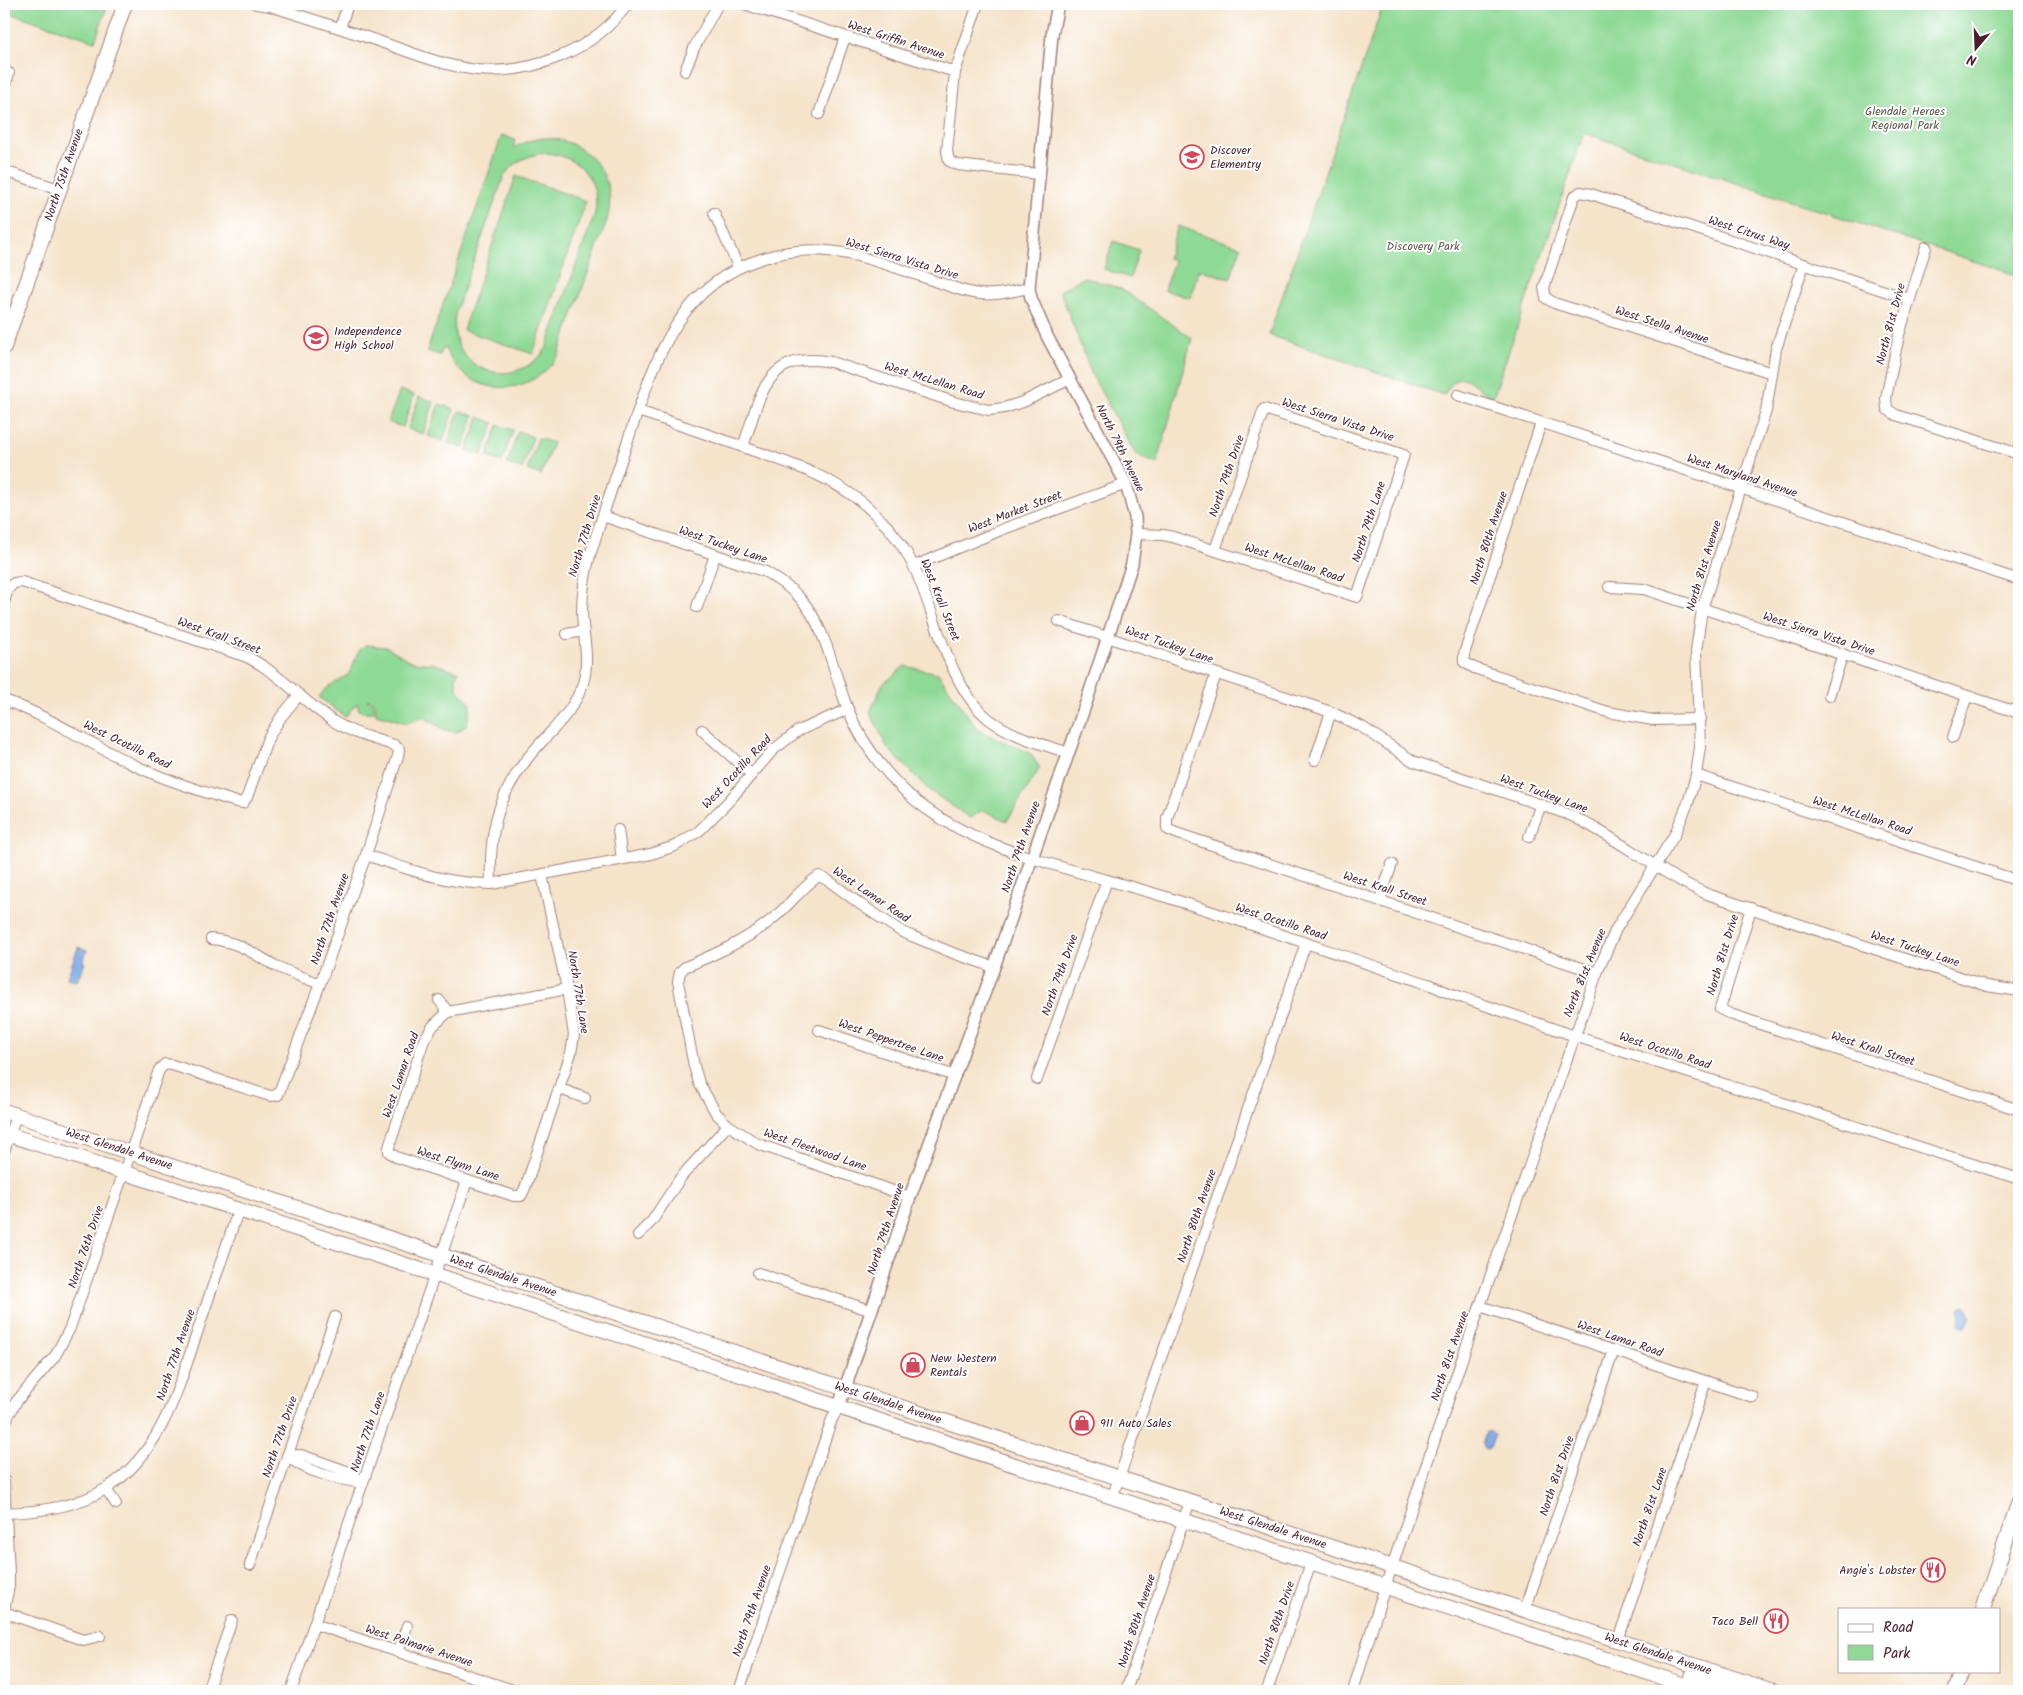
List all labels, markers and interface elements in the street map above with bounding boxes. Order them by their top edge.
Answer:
street label: West Griffin Avenue [845,15,947,65]
north arrow [1950,22,2000,72]
text: N [1964,47,1980,71]
park label: Glendale Heroes Regional Park [1865,102,1945,135]
street label: North 75th Avenue [39,126,89,224]
place label: Discover Elementry [1210,141,1261,174]
school or university icon: Discover Elementry [1179,144,1205,170]
street label: West Citrus Way [1706,211,1792,255]
street label: West Sierra Vista Drive [843,233,961,285]
park label: Discovery Park [1386,237,1460,256]
street label: North 81st Drive [1871,280,1911,367]
street label: West Stella Avenue [1613,301,1712,349]
place label: Independence High School [334,322,402,355]
school or university icon: Independence High School [303,325,329,351]
street label: West McLellan Road [882,357,987,405]
street label: West Sierra Vista Drive [1280,393,1397,447]
street label: North 79th Avenue [1090,401,1150,496]
street label: North 79th Drive [1204,432,1250,520]
street label: West Maryland Avenue [1684,449,1800,503]
street label: North 79th Lane [1347,478,1391,565]
street label: West Market Street [965,485,1065,539]
street label: North 80th Avenue [1465,488,1513,587]
street label: North 77th Drive [563,492,607,580]
street label: North 81st Avenue [1681,518,1727,614]
street label: West Tuckey Lane [676,521,770,569]
street label: West McLellan Road [1242,538,1347,588]
street label: West Krall Street [915,556,965,644]
street label: West Sierra Vista Drive [1761,607,1878,661]
street label: West Krall Street [175,612,264,660]
street label: West Tuckey Lane [1122,621,1216,669]
street label: West Ocotillo Road [80,716,175,775]
street label: West Ocotillo Road [698,730,777,813]
street label: West Tuckey Lane [1497,769,1591,819]
street label: West McLellan Road [1810,791,1915,841]
street label: North 79th Avenue [996,798,1046,895]
street label: West Lamar Road [829,862,914,928]
street label: West Krall Street [1341,866,1430,912]
street label: North 77th Avenue [305,870,355,967]
street label: West Ocotillo Road [1233,898,1330,946]
street label: North 81st Drive [1702,911,1745,998]
street label: North 81st Avenue [1559,925,1612,1020]
street label: West Tuckey Lane [1868,926,1962,972]
street label: North 79th Drive [1036,931,1084,1019]
street label: North 77th Lane [562,949,594,1036]
street label: West Peppertree Lane [836,1014,947,1068]
street label: West Krall Street [1829,1026,1918,1072]
street label: West Ocotillo Road [1617,1027,1714,1075]
street label: West Lamar Road [377,1029,425,1120]
street label: West Glendale Avenue [63,1123,176,1175]
street label: West Fleetwood Lane [761,1123,870,1177]
street label: West Flynn Lane [414,1142,502,1186]
street label: North 80th Avenue [1172,1166,1222,1265]
street label: North 79th Avenue [862,1180,910,1278]
street label: North 76th Drive [63,1202,109,1291]
street label: West Glendale Avenue [447,1250,560,1302]
street label: North 77th Avenue [151,1306,201,1403]
street label: North 81st Avenue [1426,1308,1475,1404]
street label: West Lamar Road [1575,1315,1666,1363]
place label: New Western Rentals [930,1349,997,1382]
shop icon: New Western Rentals [900,1352,926,1378]
street label: West Glendale Avenue [832,1377,945,1429]
street label: North 77th Lane [345,1388,391,1475]
street label: North 77th Drive [257,1393,303,1480]
shop icon: 911 Auto Sales [1069,1410,1095,1436]
place label: 911 Auto Sales [1100,1414,1172,1433]
street label: North 81st Drive [1534,1433,1580,1519]
street label: North 81st Lane [1628,1464,1673,1549]
street label: West Glendale Avenue [1217,1502,1330,1554]
restaurant icon: Angie's Lobster [1920,1557,1946,1583]
place label: Angie's Lobster [1839,1561,1917,1580]
street label: North 79th Avenue [727,1562,777,1659]
street label: North 80th Avenue [1113,1571,1161,1670]
street label: North 80th Drive [1254,1578,1300,1667]
restaurant icon: Taco Bell [1763,1608,1789,1634]
legend [1838,1608,2000,1672]
place label: Taco Bell [1711,1612,1758,1631]
text: Road [1883,1616,1914,1640]
street label: West Palmarie Avenue [363,1620,476,1673]
street label: West Glendale Avenue [1602,1628,1715,1680]
text: Park [1883,1642,1911,1666]

